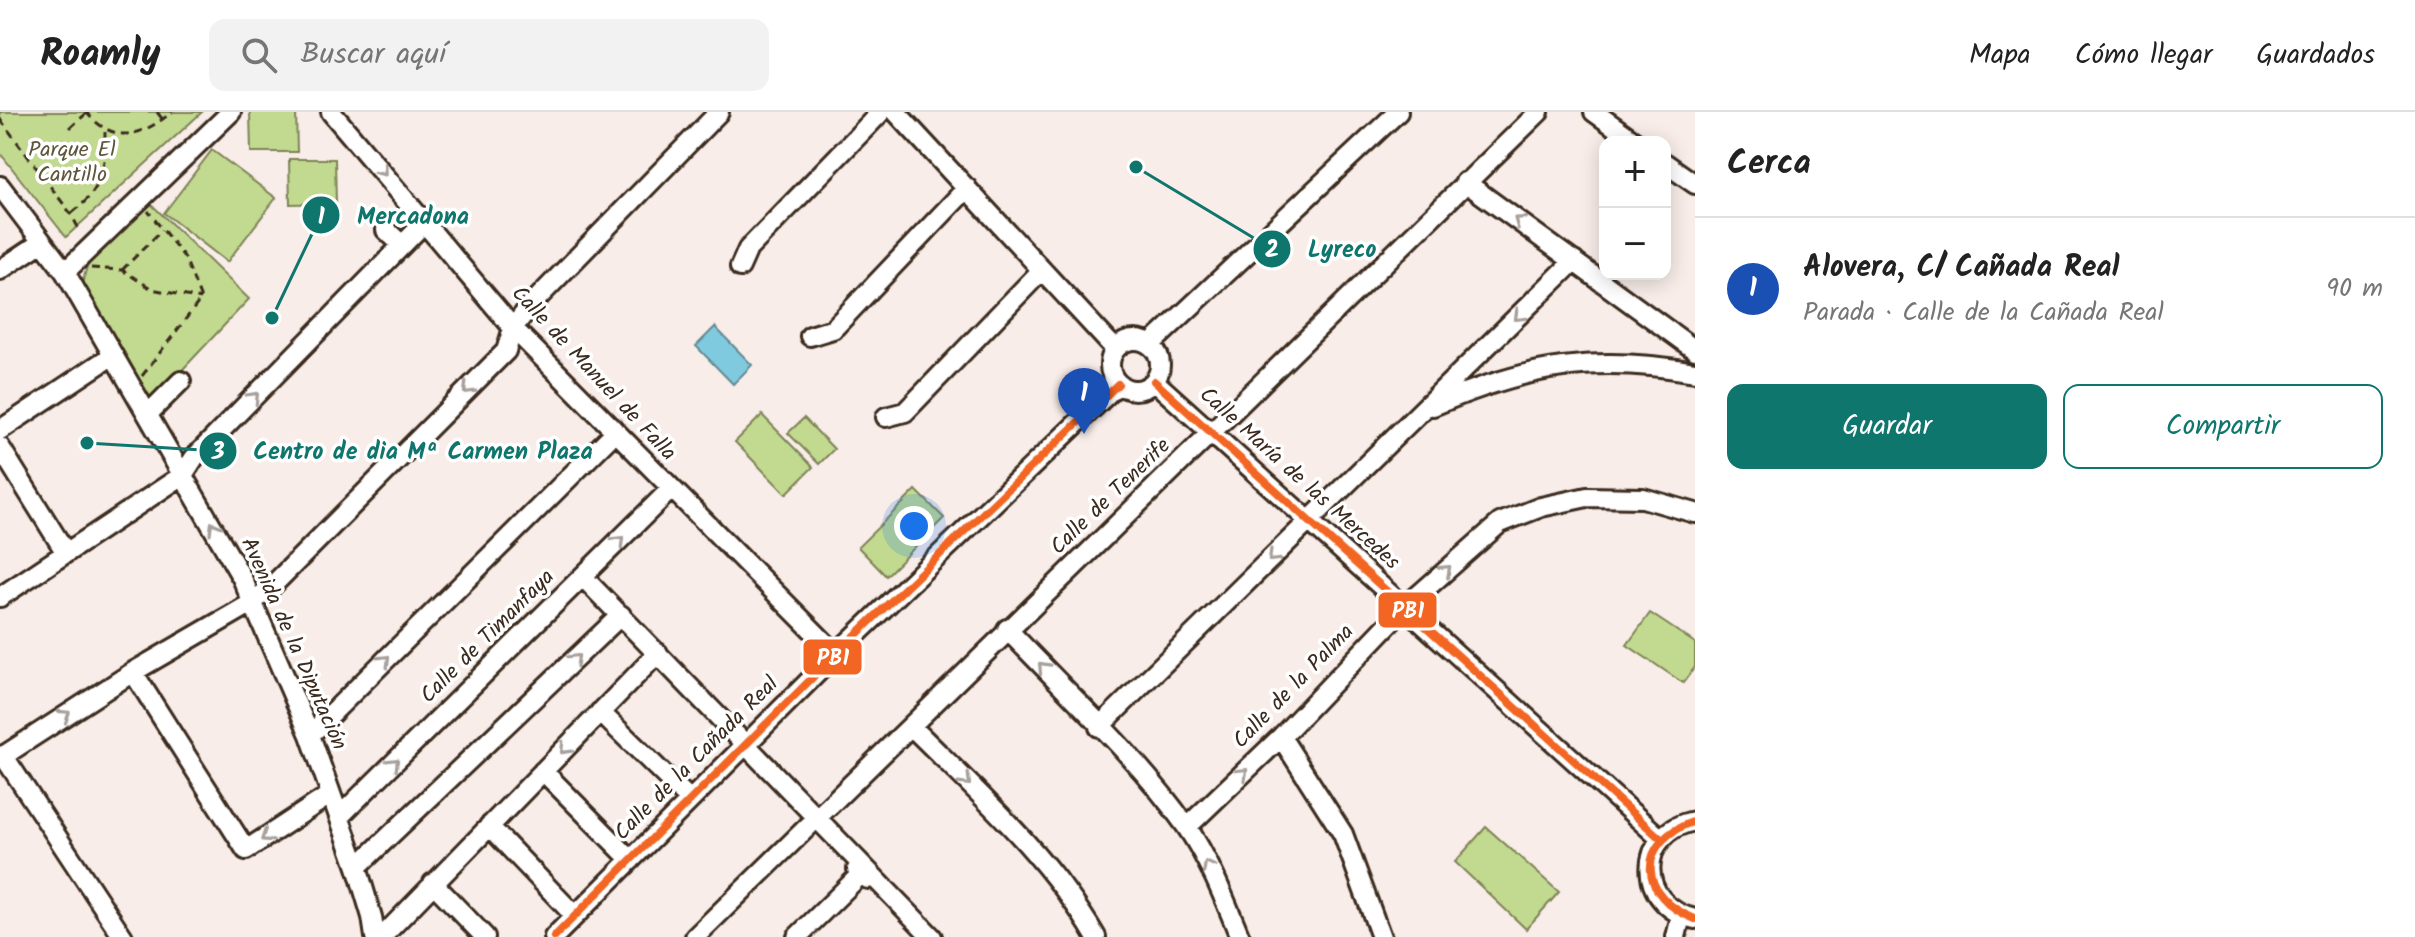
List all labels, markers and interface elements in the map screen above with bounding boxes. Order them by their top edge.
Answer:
search box [209,19,769,91]
text: Roamly [40,25,161,85]
text: Buscar aquí [301,31,446,79]
icon: search [237,33,281,77]
text: Mapa [1969,33,2031,78]
text: Cómo llegar [2075,33,2212,78]
text: Guardados [2256,33,2375,78]
park label: Parque El Cantillo [28,133,116,193]
map controls [1599,136,1671,280]
button: + [1599,136,1671,208]
text: Cerca [1727,137,1811,191]
one-way arrow [372,162,387,177]
callout: Mercadona [301,191,485,239]
text: 1 [317,198,325,237]
text: Mercadona [357,198,469,237]
button: − [1599,208,1671,280]
one-way arrow [1513,216,1528,231]
callout: Lyreco [1252,225,1393,273]
text: 2 [1265,231,1279,270]
text: Lyreco [1308,231,1376,270]
text: Alovera, C/ Cañada Real [1803,244,2120,292]
text: 1 [1749,268,1757,310]
text: 90 m [2326,268,2383,310]
street label: Calle de Manuel de Falla [502,278,684,470]
text: Parada · Calle de la Cañada Real [1803,292,2164,334]
one-way arrow [1514,307,1528,321]
pin: 1 [1058,368,1110,434]
street label: Calle María de las Mercedes [1191,379,1408,580]
one-way arrow [463,380,477,394]
button: Guardar [1727,384,2047,469]
button: Compartir [2063,384,2383,469]
one-way arrow [245,392,259,406]
callout: Centro de dia Mª Carmen Plaza [198,427,609,475]
street label: Calle de Tenerife [1042,430,1180,564]
text: 3 [210,433,225,472]
text: Centro de dia Mª Carmen Plaza [253,433,593,472]
your location [894,506,934,546]
one-way arrow [208,521,224,536]
street label: Avenida de la Diputación [230,532,356,756]
one-way arrow [610,536,625,550]
one-way arrow [1268,548,1282,562]
street label: Calle de Timanfaya [413,562,563,712]
one-way arrow [1437,565,1452,579]
line badge: PB1 [1377,591,1438,629]
text: PB1 [1392,595,1425,630]
street label: Calle de la Palma [1225,616,1363,758]
line badge: PB1 [802,638,863,676]
text: PB1 [817,642,850,677]
one-way arrow [566,654,580,668]
one-way arrow [376,655,390,669]
one-way arrow [1037,662,1052,676]
street label: Calle de la Cañada Real [606,668,788,850]
one-way arrow [56,710,71,725]
one-way arrow [559,740,574,754]
one-way arrow [385,757,399,772]
one-way arrow [1234,768,1248,783]
one-way arrow [957,772,971,786]
one-way arrow [260,828,274,843]
one-way arrow [1202,860,1217,875]

